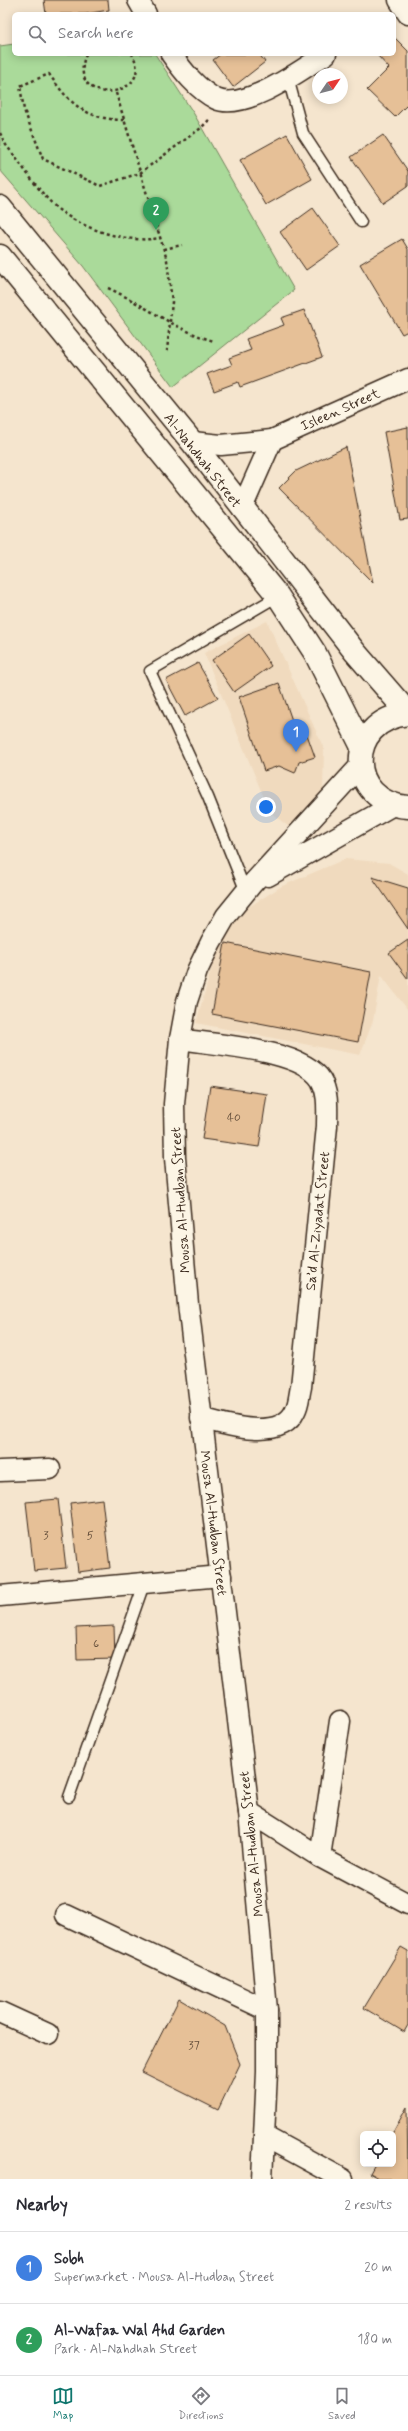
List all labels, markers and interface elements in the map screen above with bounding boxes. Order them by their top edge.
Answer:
search box [12,12,396,56]
icon: search [26,23,48,45]
text: Search here [58,24,134,44]
north arrow [312,68,348,104]
pin: 2 [143,197,169,230]
street label: Isleen Street [298,384,383,435]
street label: Al-Nahdhah Street [159,409,245,512]
pin: 1 [283,719,309,752]
your location [256,797,276,817]
house number: 40 [227,1110,241,1126]
street label: Mousa Al-Hudban Street [167,1126,195,1274]
street label: Sa’d Al-Ziyadat Street [302,1151,334,1292]
street label: Mousa Al-Hudban Street [195,1449,231,1597]
house number: 3 [43,1528,49,1544]
house number: 5 [86,1528,94,1544]
house number: 6 [93,1636,99,1652]
street label: Mousa Al-Hudban Street [235,1770,269,1918]
house number: 37 [188,2038,200,2054]
map controls [360,2131,396,2167]
button: locate [360,2131,396,2167]
text: Nearby [16,2194,68,2216]
text: 2 results [345,2197,392,2214]
text: Sobh [54,2249,84,2269]
text: 1 [26,2259,32,2276]
text: 20 m [364,2259,392,2276]
text: Supermarket · Mousa Al-Hudban Street [54,2269,274,2286]
text: Al-Wafaa Wal Ahd Garden [54,2321,225,2341]
text: 2 [26,2331,32,2348]
text: 180 m [357,2331,392,2348]
text: Park · Al-Nahdhah Street [54,2341,197,2358]
tab: Map [52,2385,74,2423]
tab: Directions [178,2385,224,2423]
tab: Saved [328,2385,356,2423]

